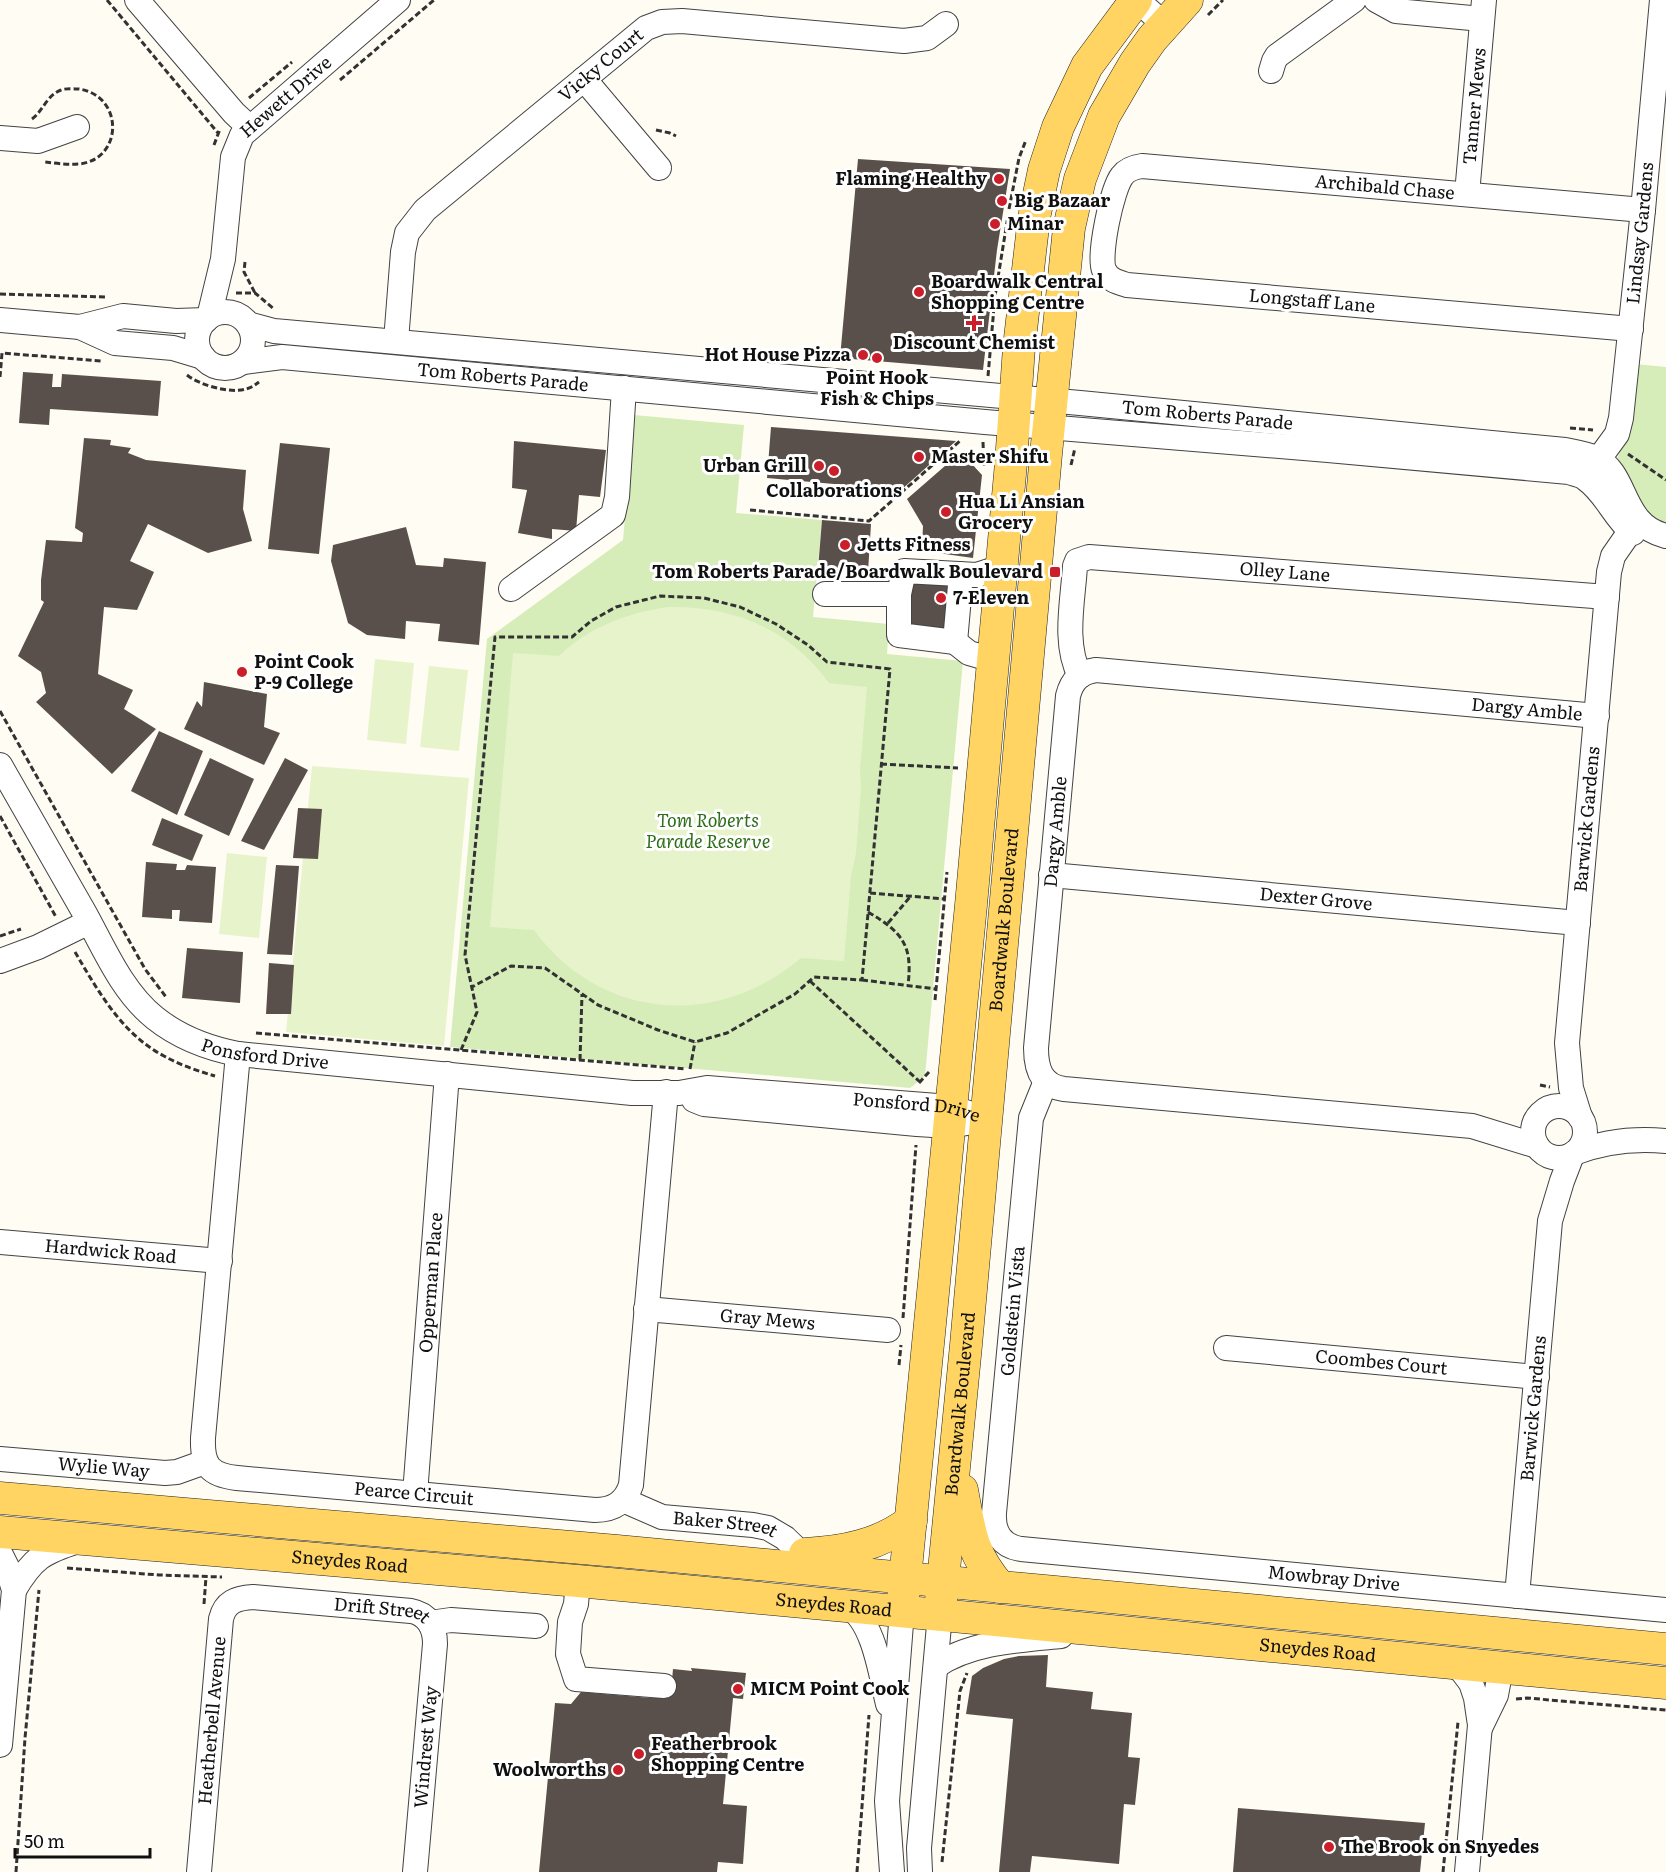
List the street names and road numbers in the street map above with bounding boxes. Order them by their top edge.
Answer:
street label: Vicky Court [552,20,649,107]
street label: Tanner Mews [1455,47,1492,166]
street label: Hewett Drive [233,48,337,143]
street label: Lindsay Gardens [1618,161,1659,305]
street label: Archibald Chase [1314,166,1456,205]
street label: Longstaff Lane [1248,281,1377,318]
street label: Tom Roberts Parade [416,355,590,397]
street label: Tom Roberts Parade [1121,392,1294,436]
street label: Olley Lane [1239,554,1331,588]
street label: Dargy Amble [1470,690,1584,727]
street label: Barwick Gardens [1566,745,1605,893]
street label: Dargy Amble [1036,775,1073,889]
street label: Boardwalk Boulevard [981,827,1024,1013]
street label: Dexter Grove [1258,879,1374,916]
street label: Ponsford Drive [198,1030,330,1075]
street label: Ponsford Drive [852,1084,984,1128]
street label: Opperman Place [411,1211,448,1354]
street label: Hardwick Road [44,1231,178,1269]
street label: Goldstein Vista [992,1244,1031,1377]
street label: Gray Mews [719,1300,816,1336]
street label: Boardwalk Boulevard [936,1311,981,1497]
street label: Barwick Gardens [1512,1335,1552,1483]
street label: Coombes Court [1314,1341,1449,1381]
street label: Wylie Way [57,1449,151,1484]
street label: Pearce Circuit [353,1474,476,1511]
street label: Baker Street [672,1503,784,1543]
street label: Sneydes Road [290,1542,409,1579]
street label: Mowbray Drive [1266,1557,1401,1597]
street label: Sneydes Road [774,1585,893,1622]
street label: Drift Street [333,1589,438,1629]
street label: Sneydes Road [1258,1630,1377,1668]
street label: Heatherbell Avenue [190,1635,231,1806]
street label: Windrest Way [406,1684,443,1809]

